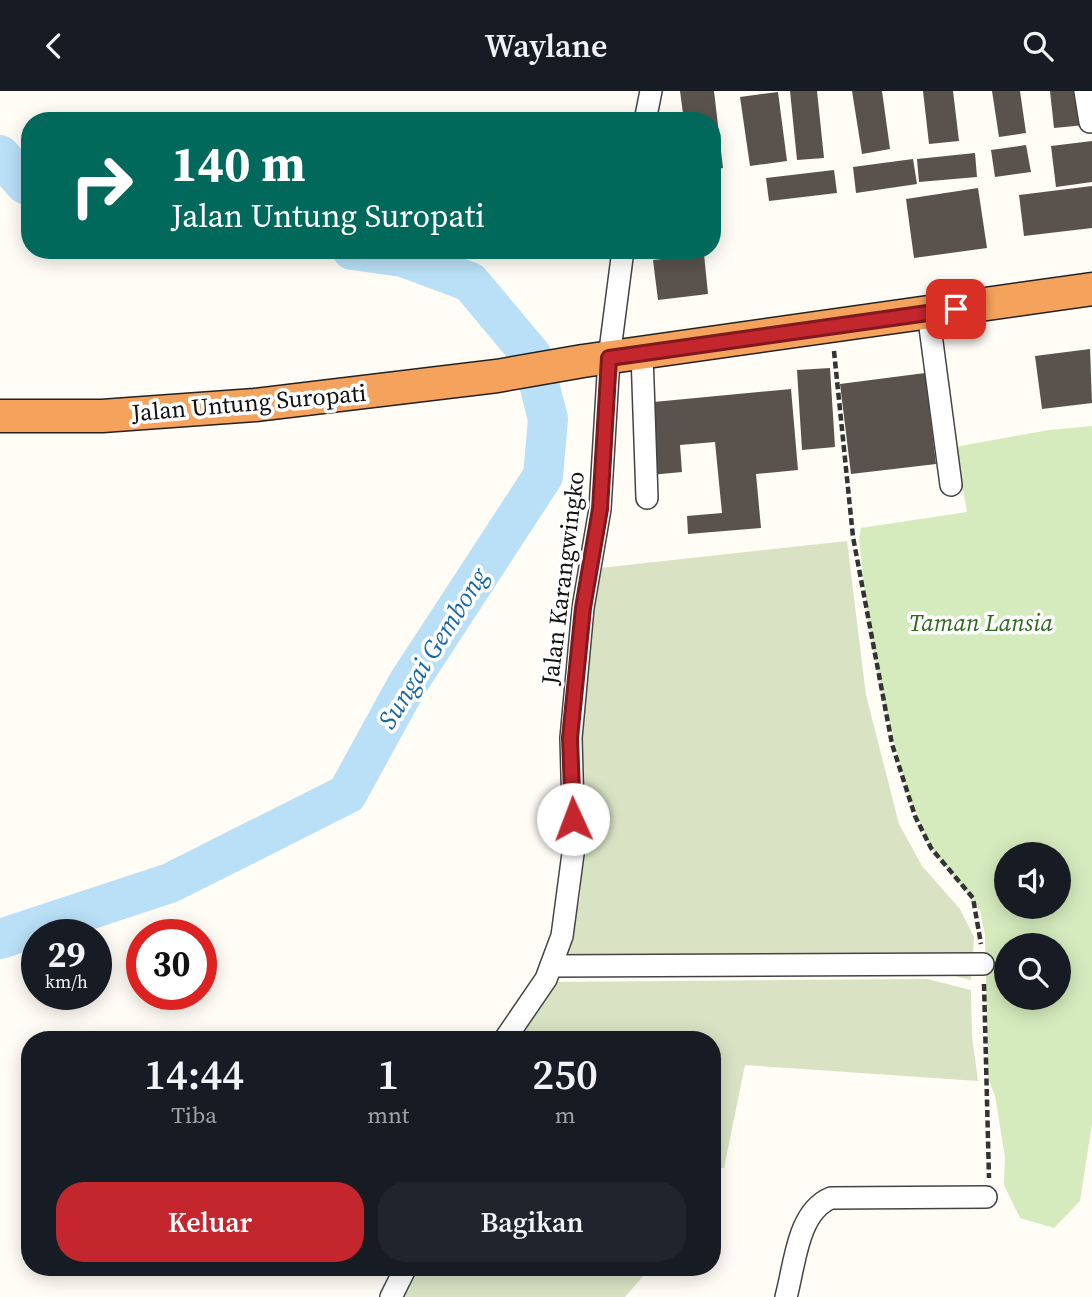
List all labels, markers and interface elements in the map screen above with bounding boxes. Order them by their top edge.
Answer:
text: Waylane [485,24,607,68]
icon: back [35,27,73,65]
icon: search [1019,27,1057,65]
text: 140 m [171,130,306,197]
icon: right [56,140,147,231]
text: Jalan Untung Suropati [171,194,485,238]
pin [926,279,986,339]
icon: arrive [937,290,975,328]
street label: Jalan Untung Suropati [129,376,368,429]
street label: Jalan Karangwingko [533,469,592,688]
water label: Sungai Gembong [369,559,498,735]
park label: Taman Lansia [909,606,1054,639]
position arrow [536,782,610,856]
map controls [994,842,1071,1010]
button: sound [994,842,1071,919]
speed limit sign: 30 [126,919,217,1010]
text: 29 [48,931,85,979]
button: search [994,933,1071,1010]
text: km/h [45,969,88,994]
text: 14:44 [144,1045,244,1103]
text: 1 [377,1045,399,1103]
text: 250 [532,1045,598,1103]
text: Tiba [171,1099,217,1131]
text: mnt [367,1099,409,1131]
text: m [555,1099,575,1131]
button: Keluar [56,1182,364,1262]
button: Bagikan [378,1182,686,1262]

